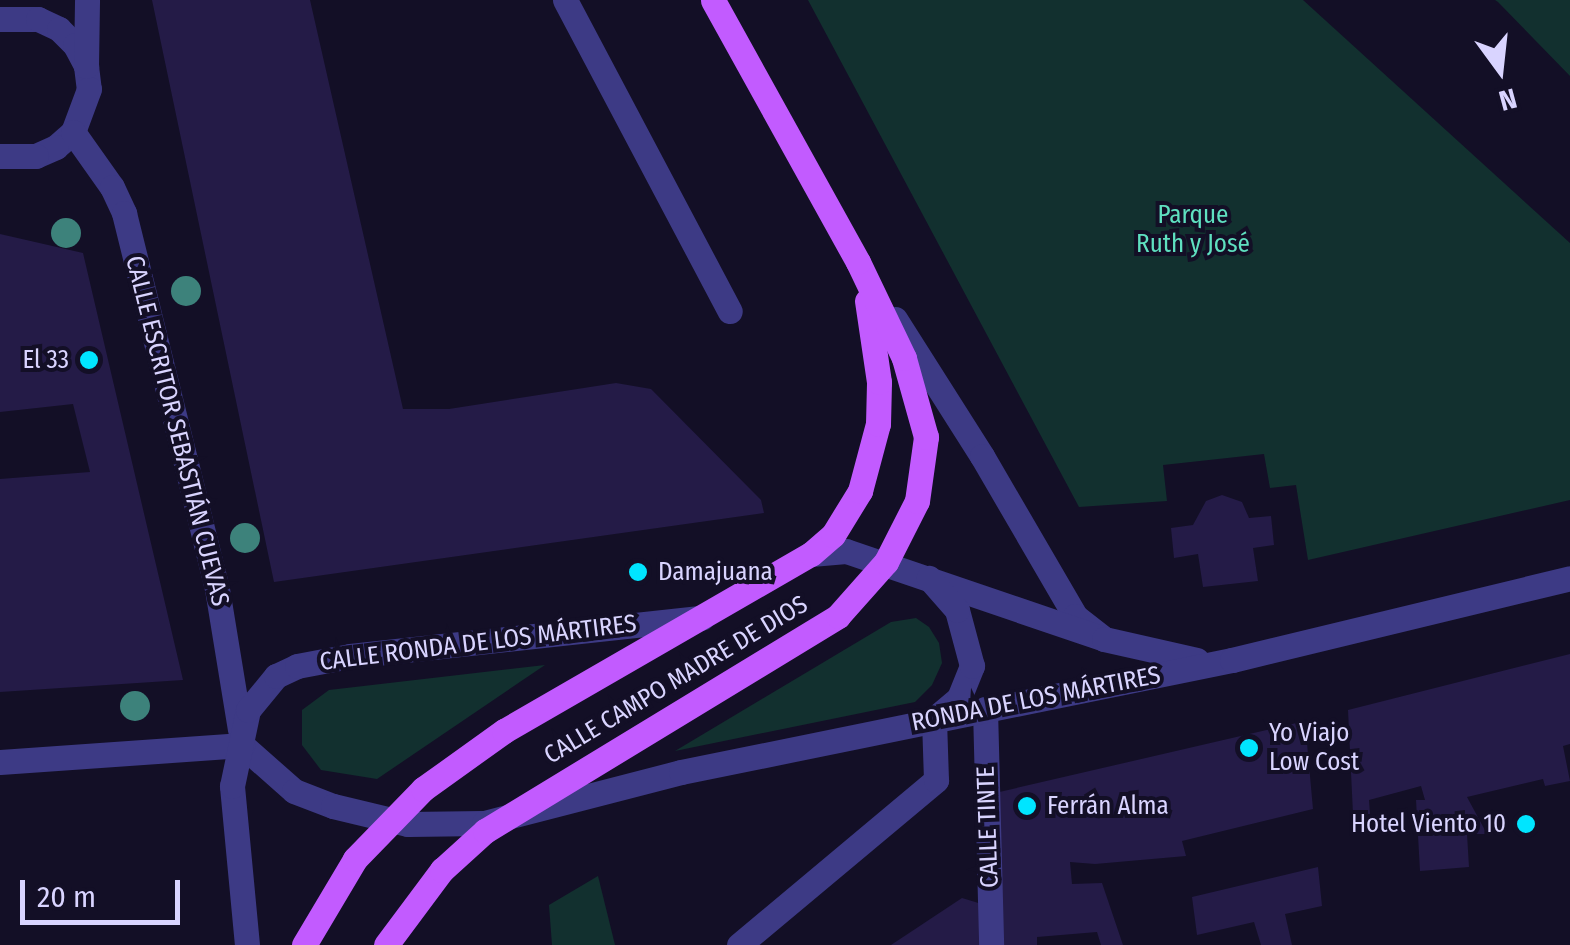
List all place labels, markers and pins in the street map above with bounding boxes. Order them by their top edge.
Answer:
place label: El 33 [22,345,69,375]
marker: El 33 [78,349,100,371]
place label: Damajuana [658,557,773,587]
marker: Damajuana [627,561,649,583]
place label: Yo Viajo Low Cost [1269,719,1359,778]
marker: Yo Viajo Low Cost [1238,737,1260,759]
place label: Ferrán Alma [1047,791,1169,821]
marker: Ferrán Alma [1016,795,1038,817]
place label: Hotel Viento 10 [1351,809,1506,839]
marker: Hotel Viento 10 [1515,813,1537,835]

